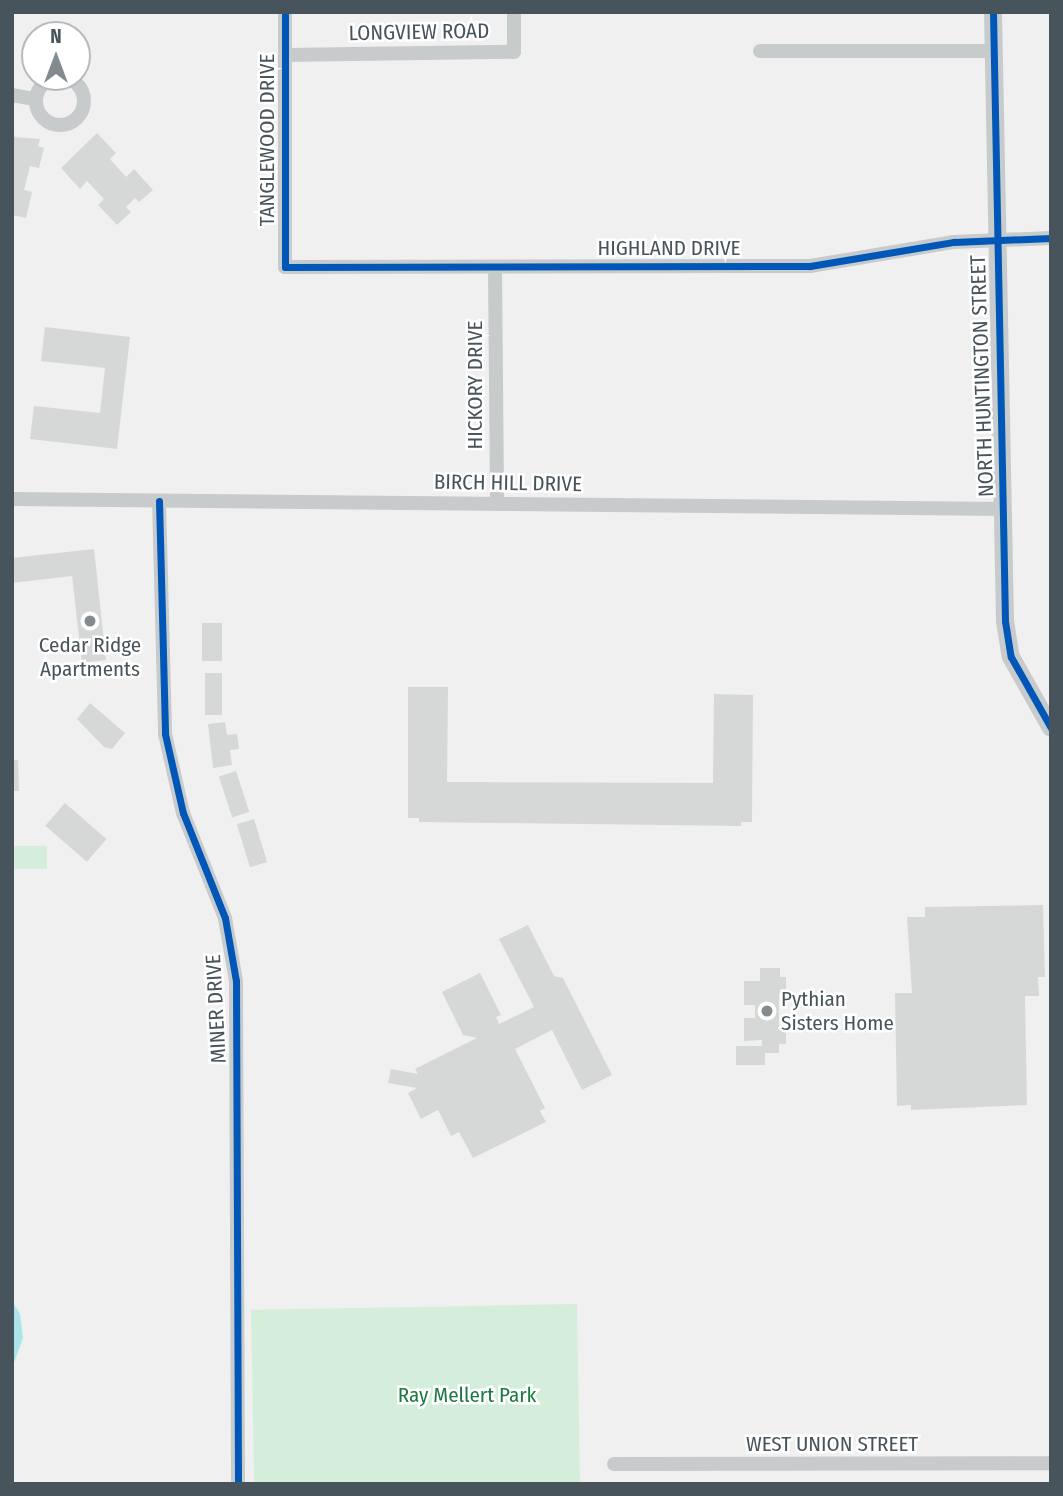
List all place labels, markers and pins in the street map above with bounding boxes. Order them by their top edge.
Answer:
marker: Cedar Ridge Apartments [82,613,98,629]
place label: Cedar Ridge Apartments [39,632,141,682]
place label: Pythian Sisters Home [781,986,894,1036]
marker: Pythian Sisters Home [759,1003,775,1019]

